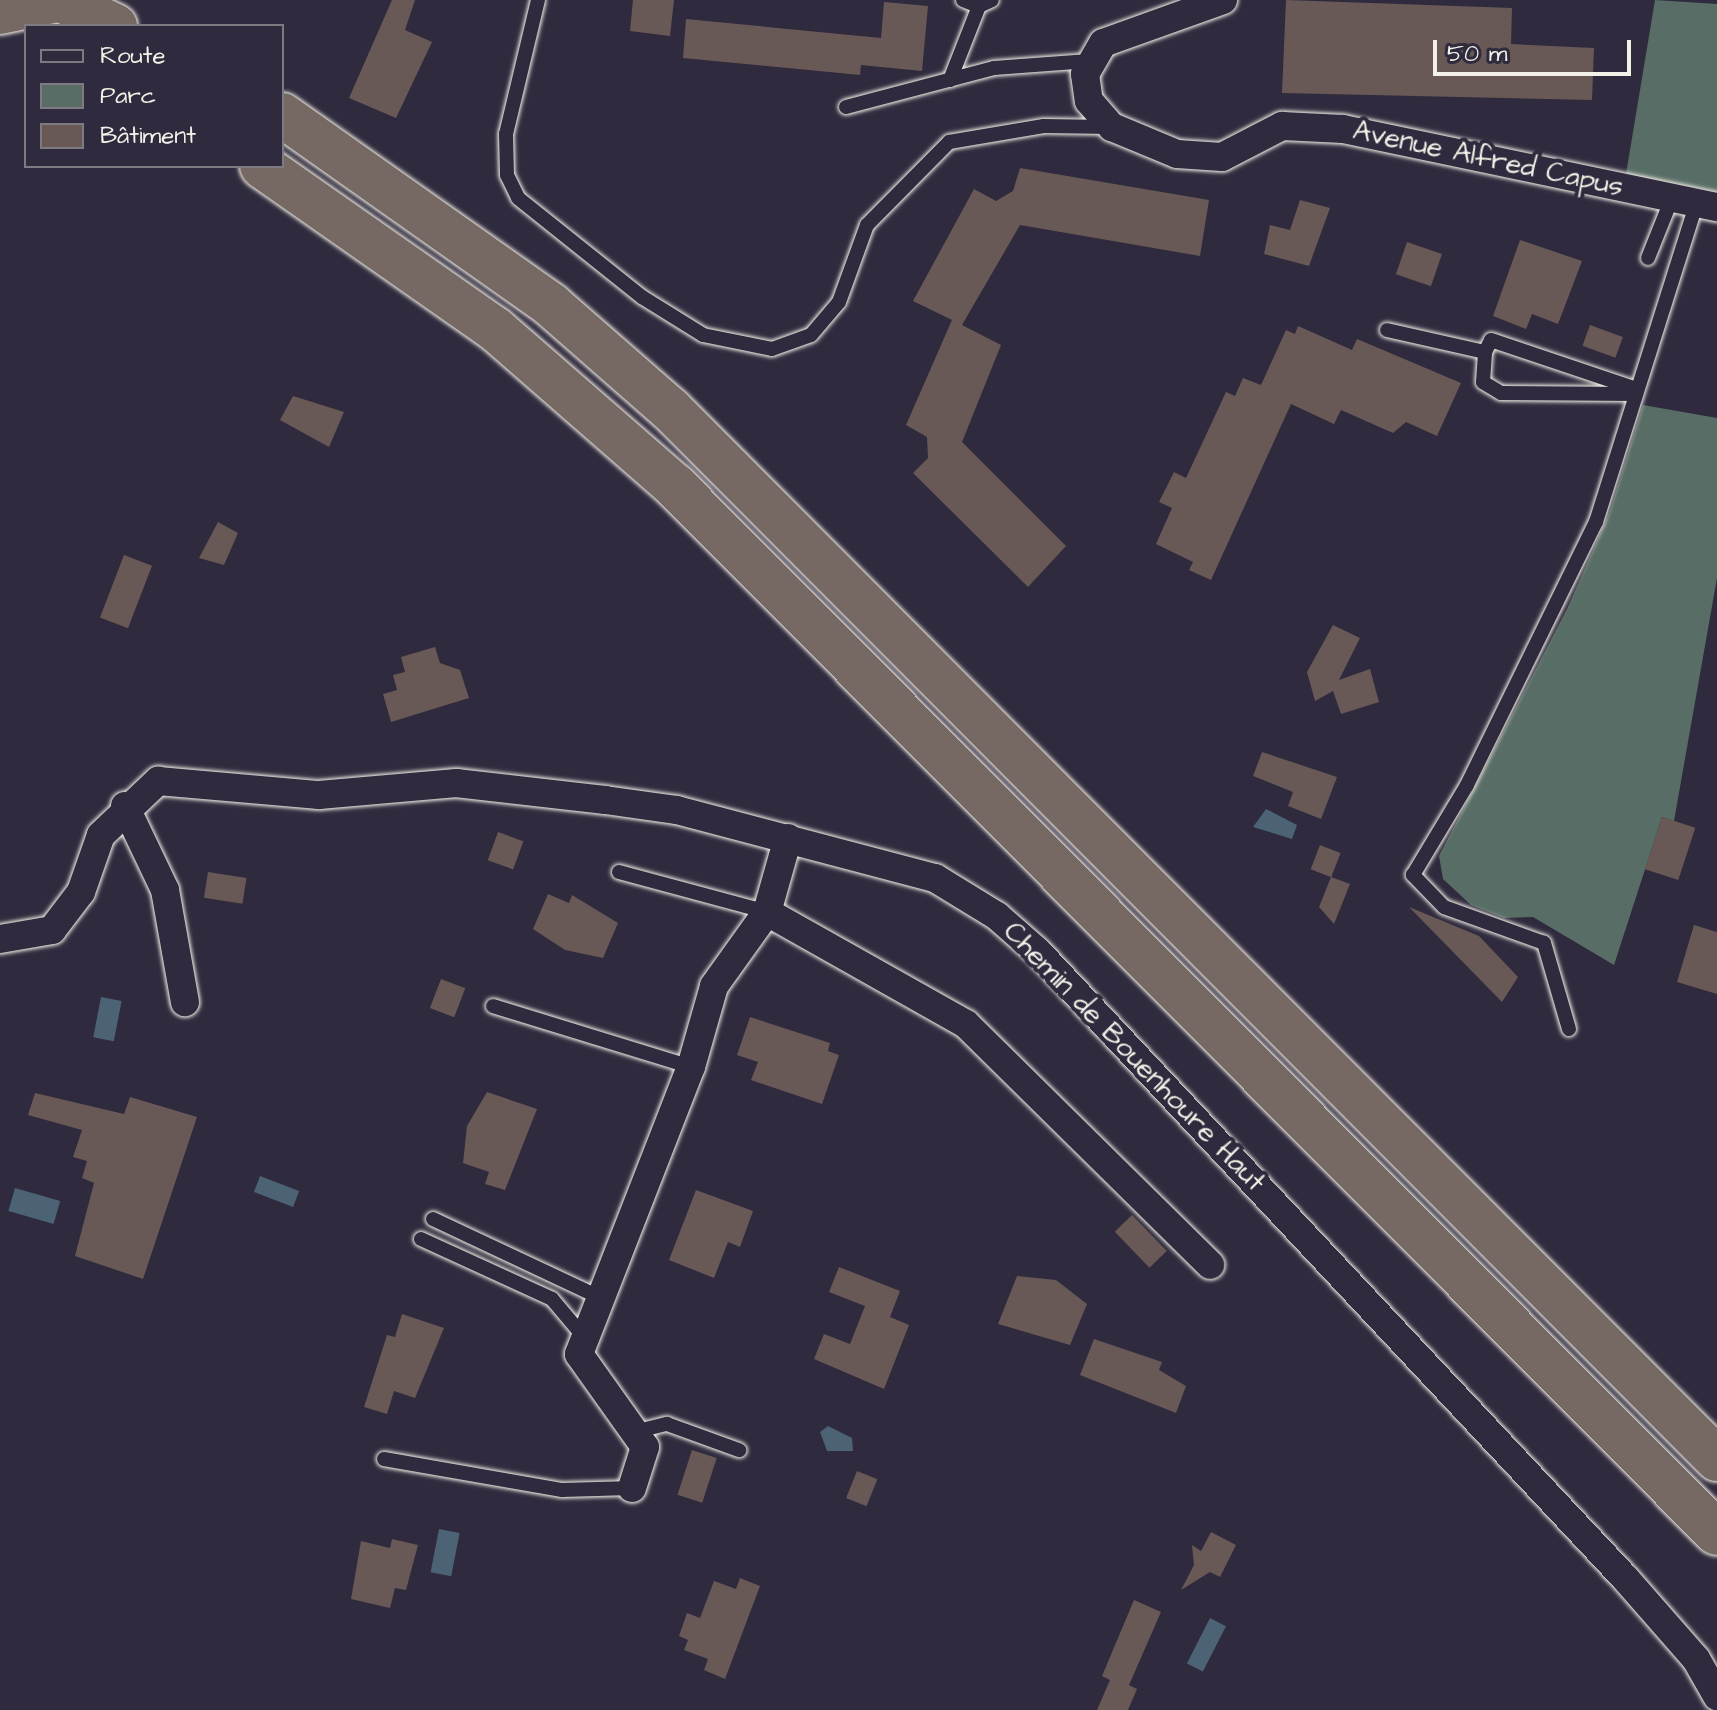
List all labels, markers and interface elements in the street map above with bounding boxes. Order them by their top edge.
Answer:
legend [24,24,284,168]
scale bar [1437,24,1635,74]
text: 50 m [1447,37,1507,71]
text: Route [100,39,165,73]
text: Parc [100,79,156,113]
street label: Avenue Alfred Capus [1350,114,1626,204]
text: Bâtiment [100,119,196,153]
street label: Chemin de Bouenhoure Haut [996,915,1272,1199]

